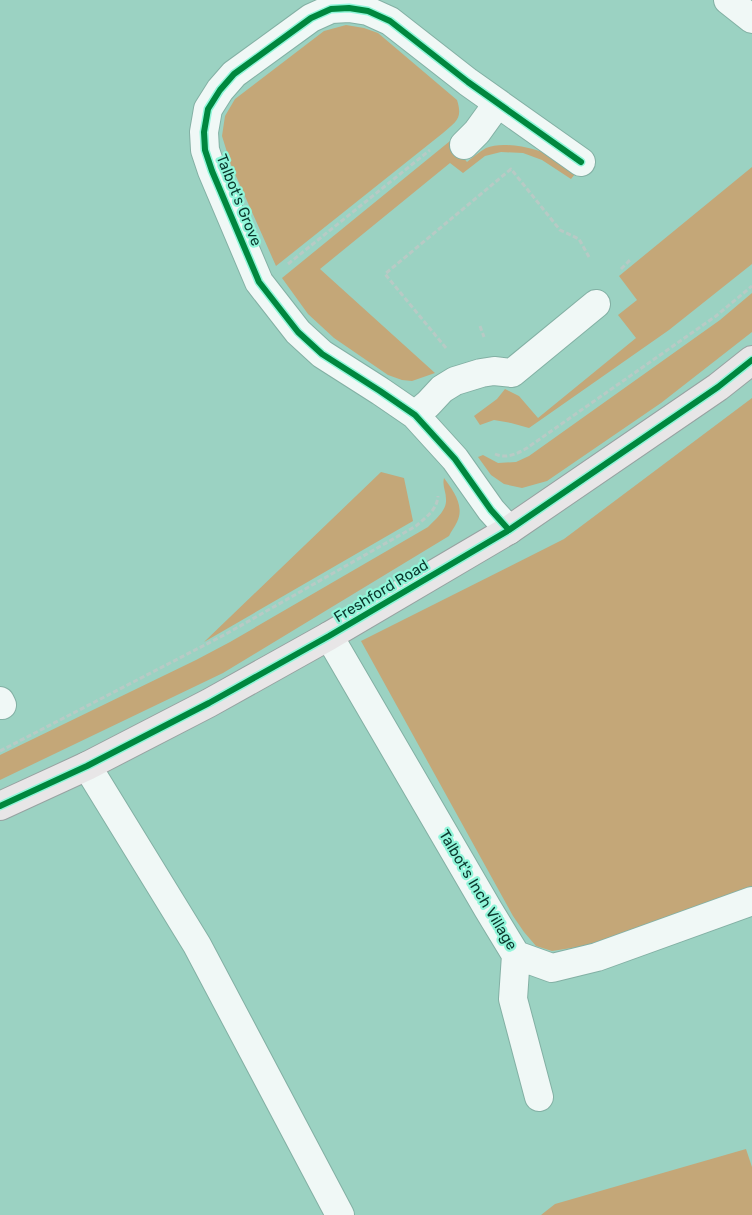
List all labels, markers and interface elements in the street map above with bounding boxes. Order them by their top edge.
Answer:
street label: Talbot's Grove [212,151,266,249]
street label: Freshford Road [330,556,432,626]
street label: Talbot's Inch Village [435,827,521,953]

